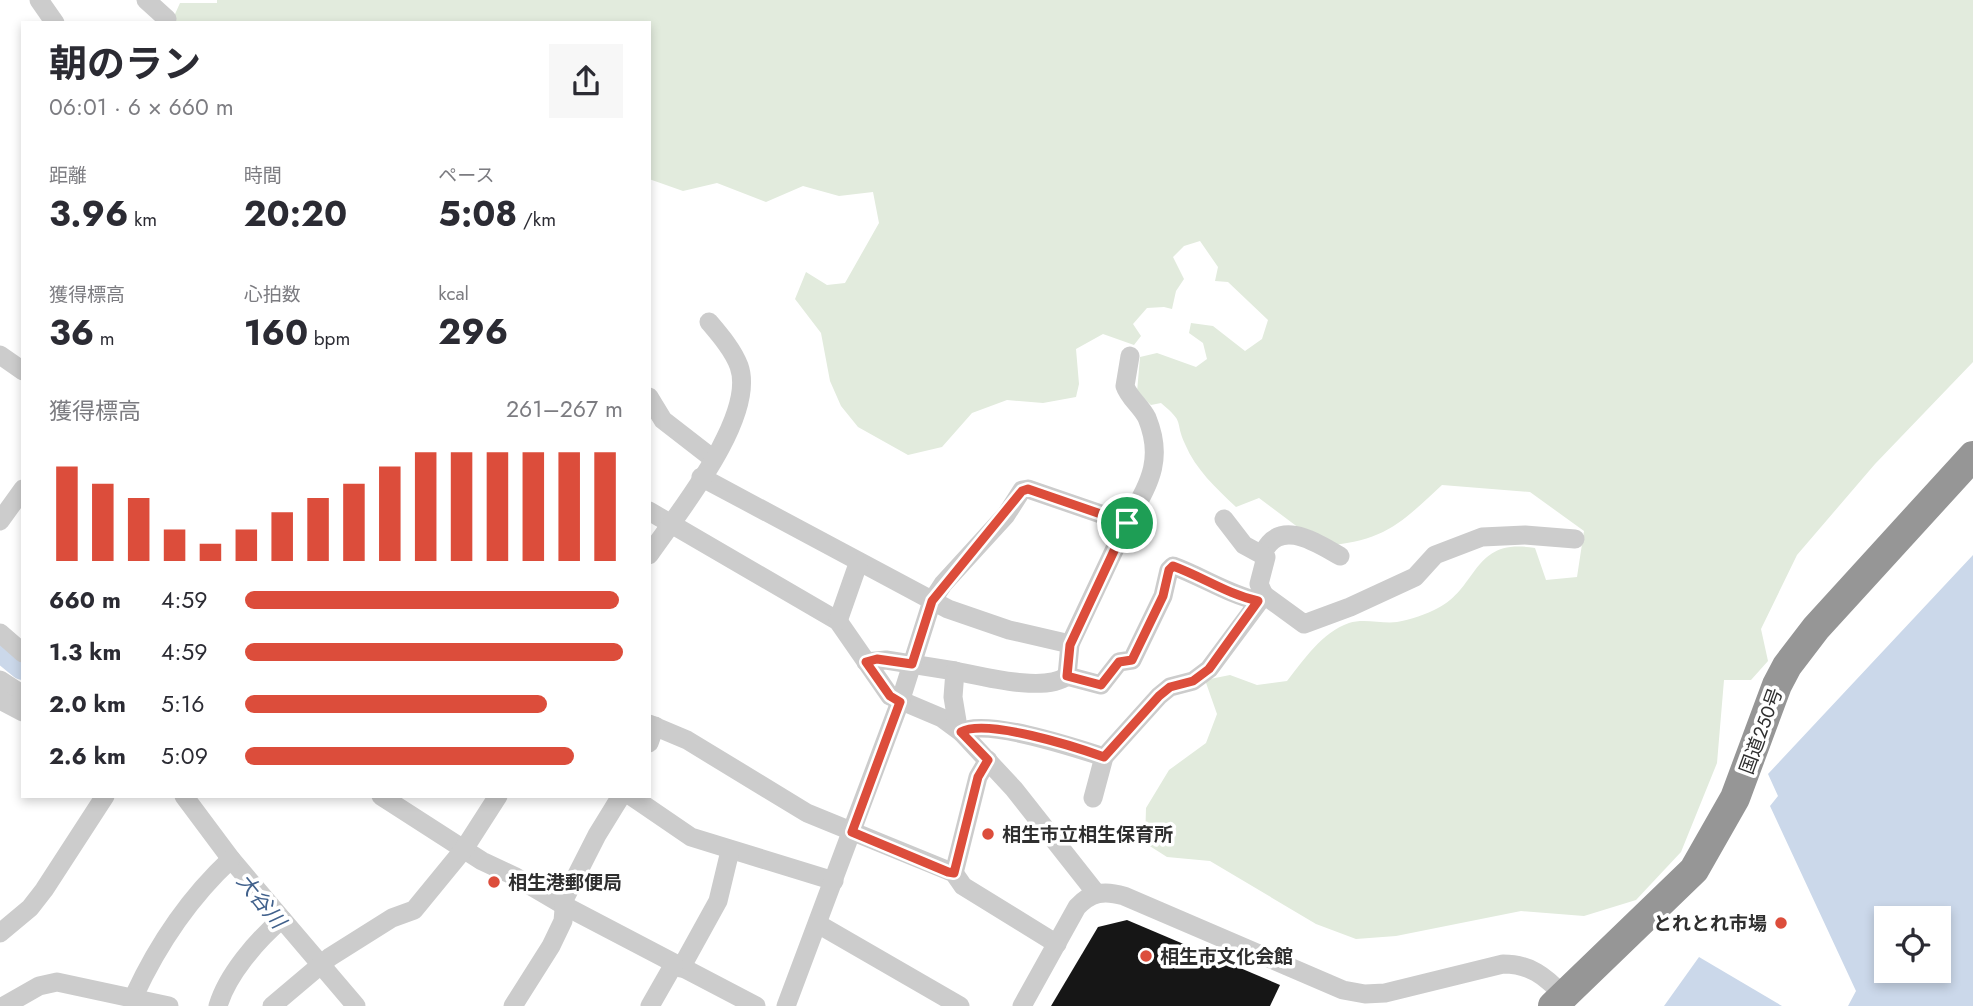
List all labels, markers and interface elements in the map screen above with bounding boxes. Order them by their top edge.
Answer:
text: 朝のラン [49,36,201,91]
button: share [549,44,623,118]
text: 06:01 · 6 × 660 m [49,90,234,124]
text: 距離 [49,162,87,189]
text: 時間 [244,162,282,189]
text: ペース [438,162,494,189]
text: 3.96 [49,189,128,239]
text: 20:20 [244,189,347,239]
text: 5:08 [438,189,517,239]
text: km [128,206,157,233]
text: /km [517,206,556,233]
text: kcal [438,280,469,307]
text: 獲得標高 [49,281,125,308]
text: 心拍数 [244,281,301,308]
text: 296 [438,307,508,357]
text: 36 [49,308,94,358]
text: 160 [244,308,308,358]
text: m [94,325,115,352]
text: bpm [308,325,350,352]
text: 261–267 m [506,392,623,426]
text: 獲得標高 [49,394,141,428]
pin [1097,493,1157,553]
icon: arrive [1108,504,1146,542]
text: 660 m [49,583,121,617]
text: 4:59 [161,583,208,617]
text: 1.3 km [49,635,121,669]
text: 4:59 [161,635,208,669]
street label: 国道250号 [1733,684,1789,778]
text: 2.0 km [49,687,126,721]
text: 5:16 [161,687,204,721]
text: 2.6 km [49,739,126,773]
text: 5:09 [161,739,208,773]
place label: 相生市立相生保育所 [1002,821,1173,848]
marker: 相生市立相生保育所 [980,826,996,842]
water label: 大谷川 [230,867,294,936]
place label: 相生港郵便局 [508,869,622,896]
marker: 相生港郵便局 [486,874,502,890]
map controls [1874,906,1951,983]
button: locate [1874,906,1951,983]
place label: とれとれ市場 [1653,910,1767,937]
marker: とれとれ市場 [1773,915,1789,931]
place label: 相生市文化会館 [1160,943,1293,970]
marker: 相生市文化会館 [1138,948,1154,964]

